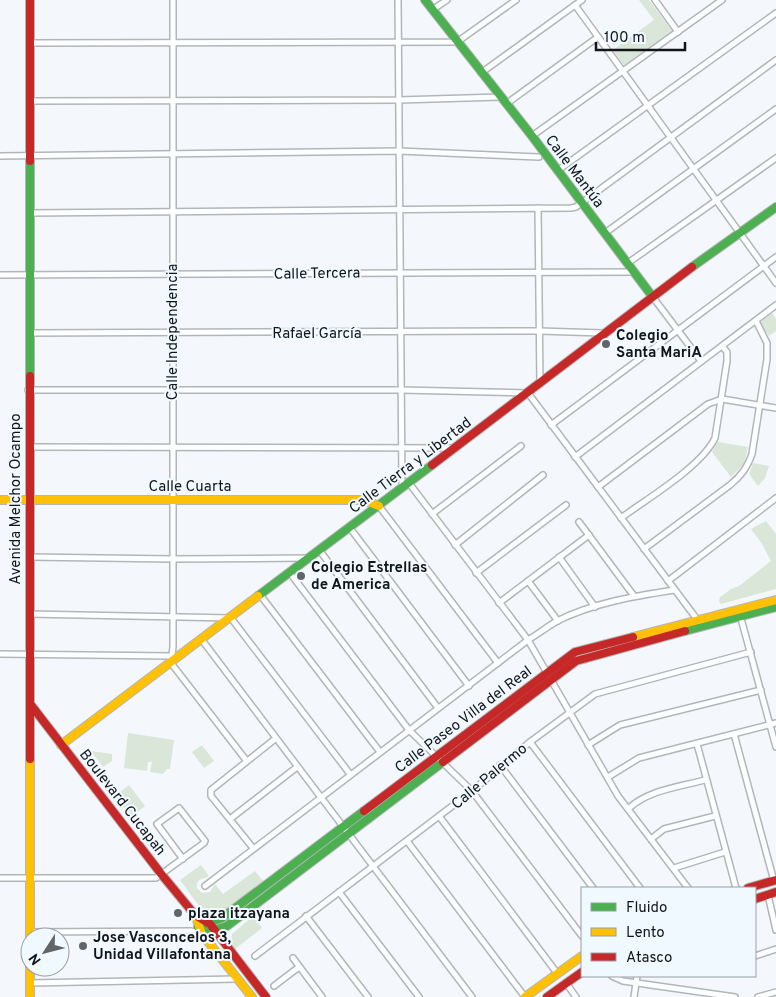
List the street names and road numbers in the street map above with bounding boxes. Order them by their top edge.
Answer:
street label: Calle Mantúa [540,132,607,212]
street label: Calle Independencia [164,264,183,400]
street label: Calle Tercera [273,264,361,285]
street label: Rafael García [272,325,362,344]
street label: Avenida Melchor Ocampo [7,413,26,585]
street label: Calle Tierra y Libertad [346,414,476,519]
street label: Calle Cuarta [149,478,231,497]
street label: Calle Paseo Villa del Real [392,662,536,778]
street label: Calle Palermo [448,740,532,814]
street label: Boulevard Cucapah [74,746,169,860]

